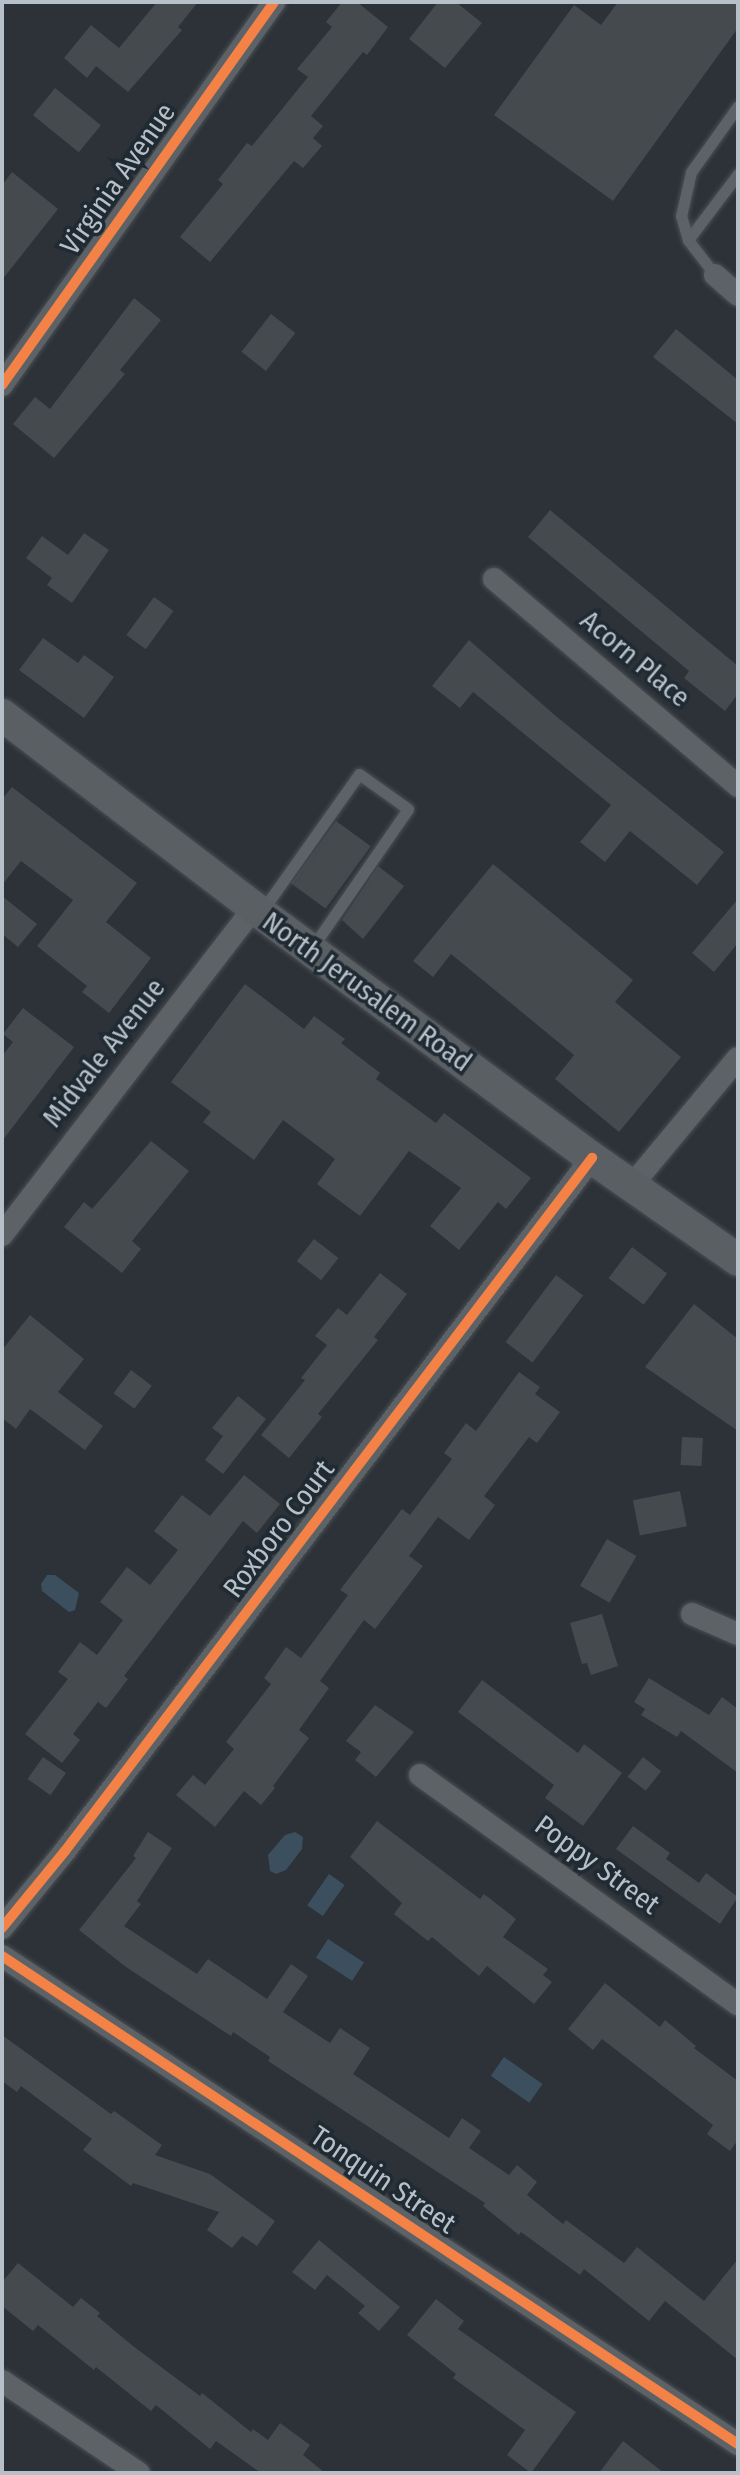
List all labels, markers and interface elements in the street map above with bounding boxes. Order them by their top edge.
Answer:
street label: Virginia Avenue [53,97,183,261]
street label: Acorn Place [573,604,697,714]
street label: North Jerusalem Road [256,905,478,1079]
street label: Midvale Avenue [36,972,172,1134]
street label: Roxboro Court [216,1454,342,1604]
street label: Poppy Street [528,1808,666,1922]
street label: Tonquin Street [304,2119,462,2241]

